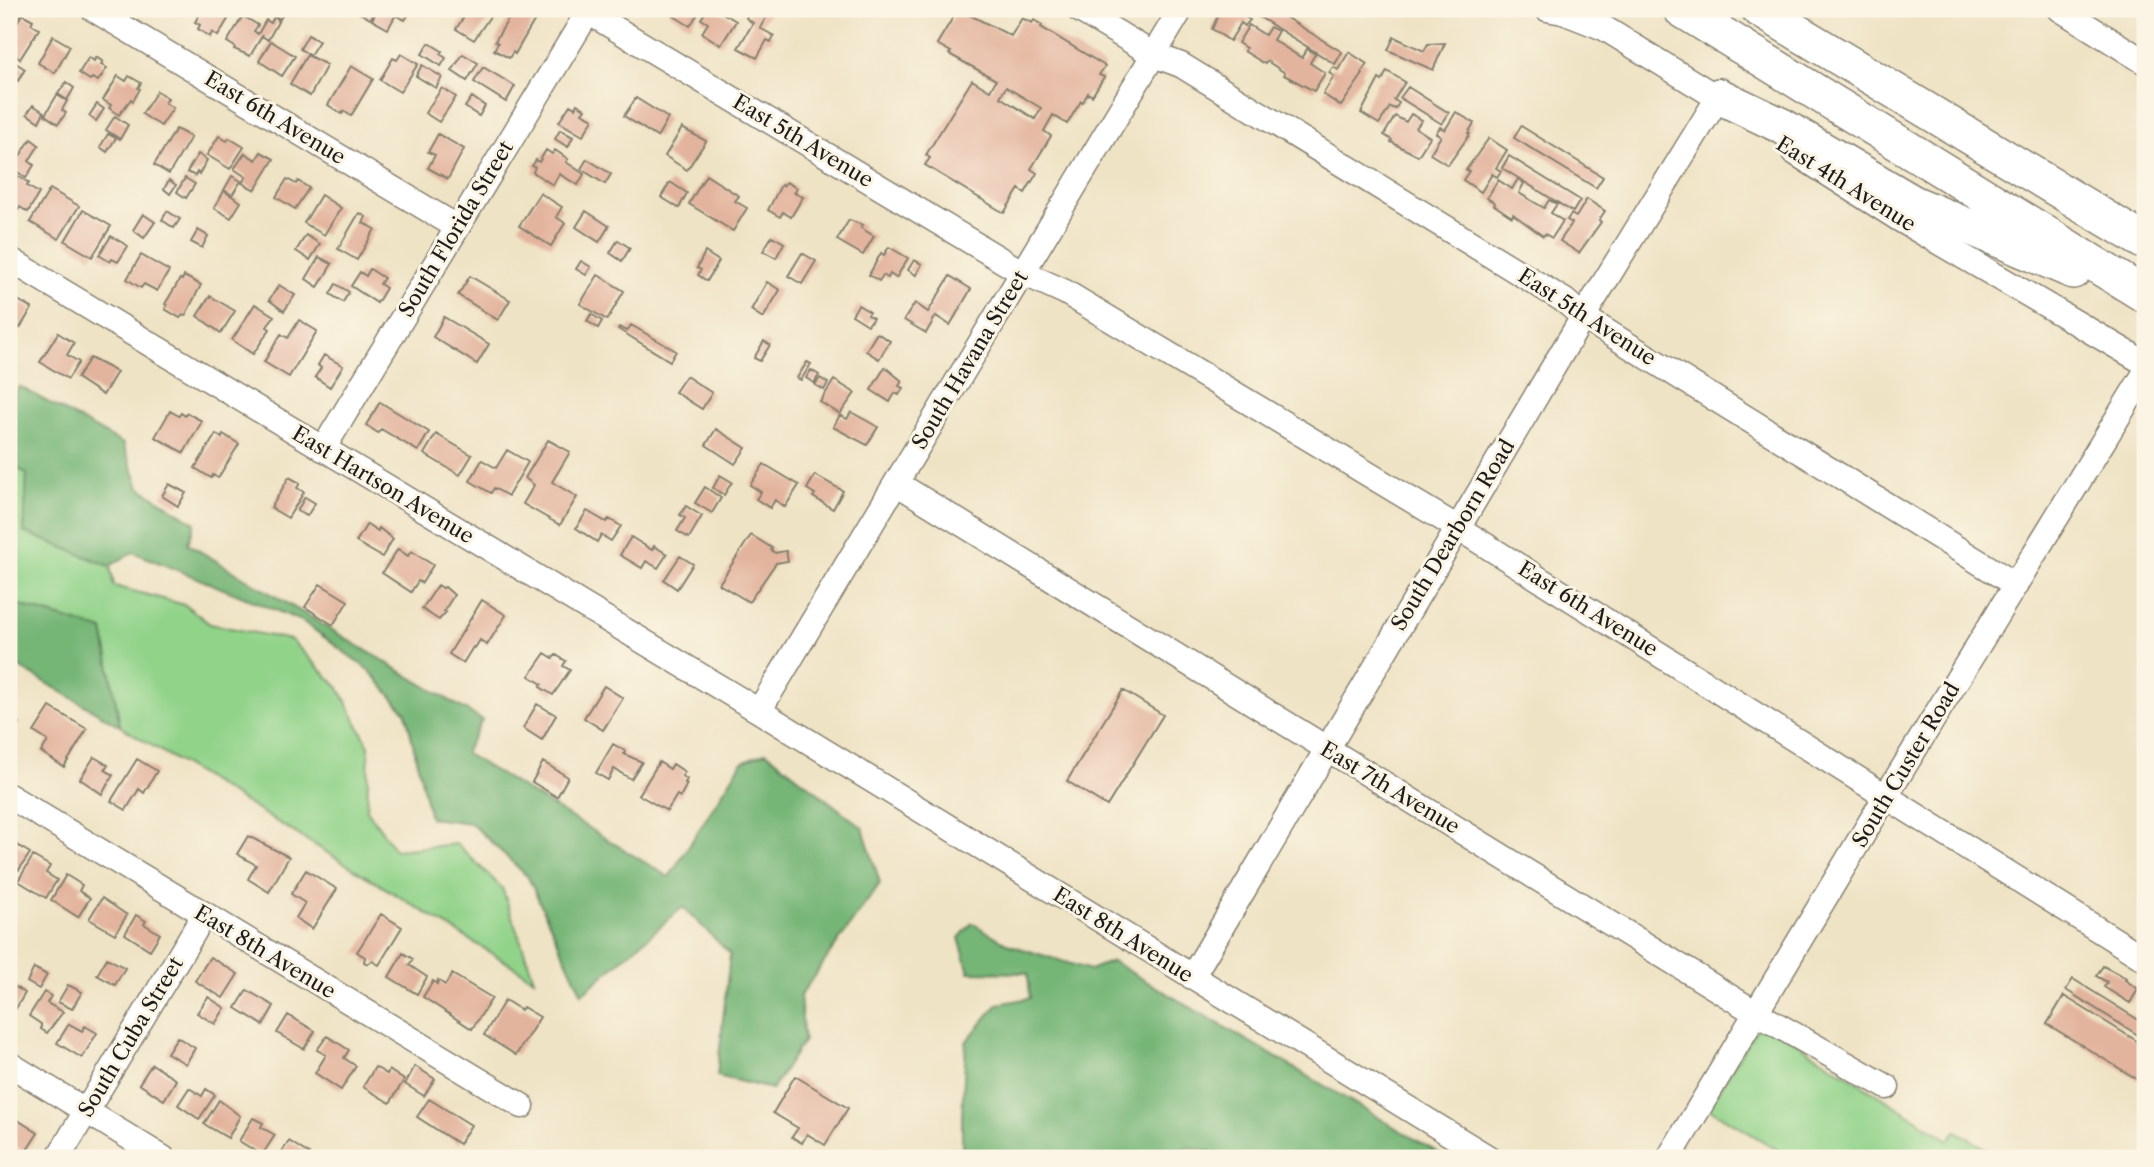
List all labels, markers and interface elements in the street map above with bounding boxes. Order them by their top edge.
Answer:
street label: East 6th Avenue [200,66,350,169]
street label: East 5th Avenue [729,89,878,192]
street label: East 4th Avenue [1772,131,1921,236]
street label: South Florida Street [393,136,518,321]
street label: East 5th Avenue [1514,263,1661,370]
street label: South Havana Street [906,265,1033,454]
street label: East Hartson Avenue [288,420,479,549]
street label: South Dearborn Road [1386,435,1520,635]
street label: East 6th Avenue [1514,556,1663,662]
street label: South Custer Road [1846,678,1965,852]
street label: East 7th Avenue [1316,736,1464,839]
street label: East 8th Avenue [1049,882,1198,988]
street label: East 8th Avenue [190,900,340,1003]
street label: South Cuba Street [73,952,189,1121]

